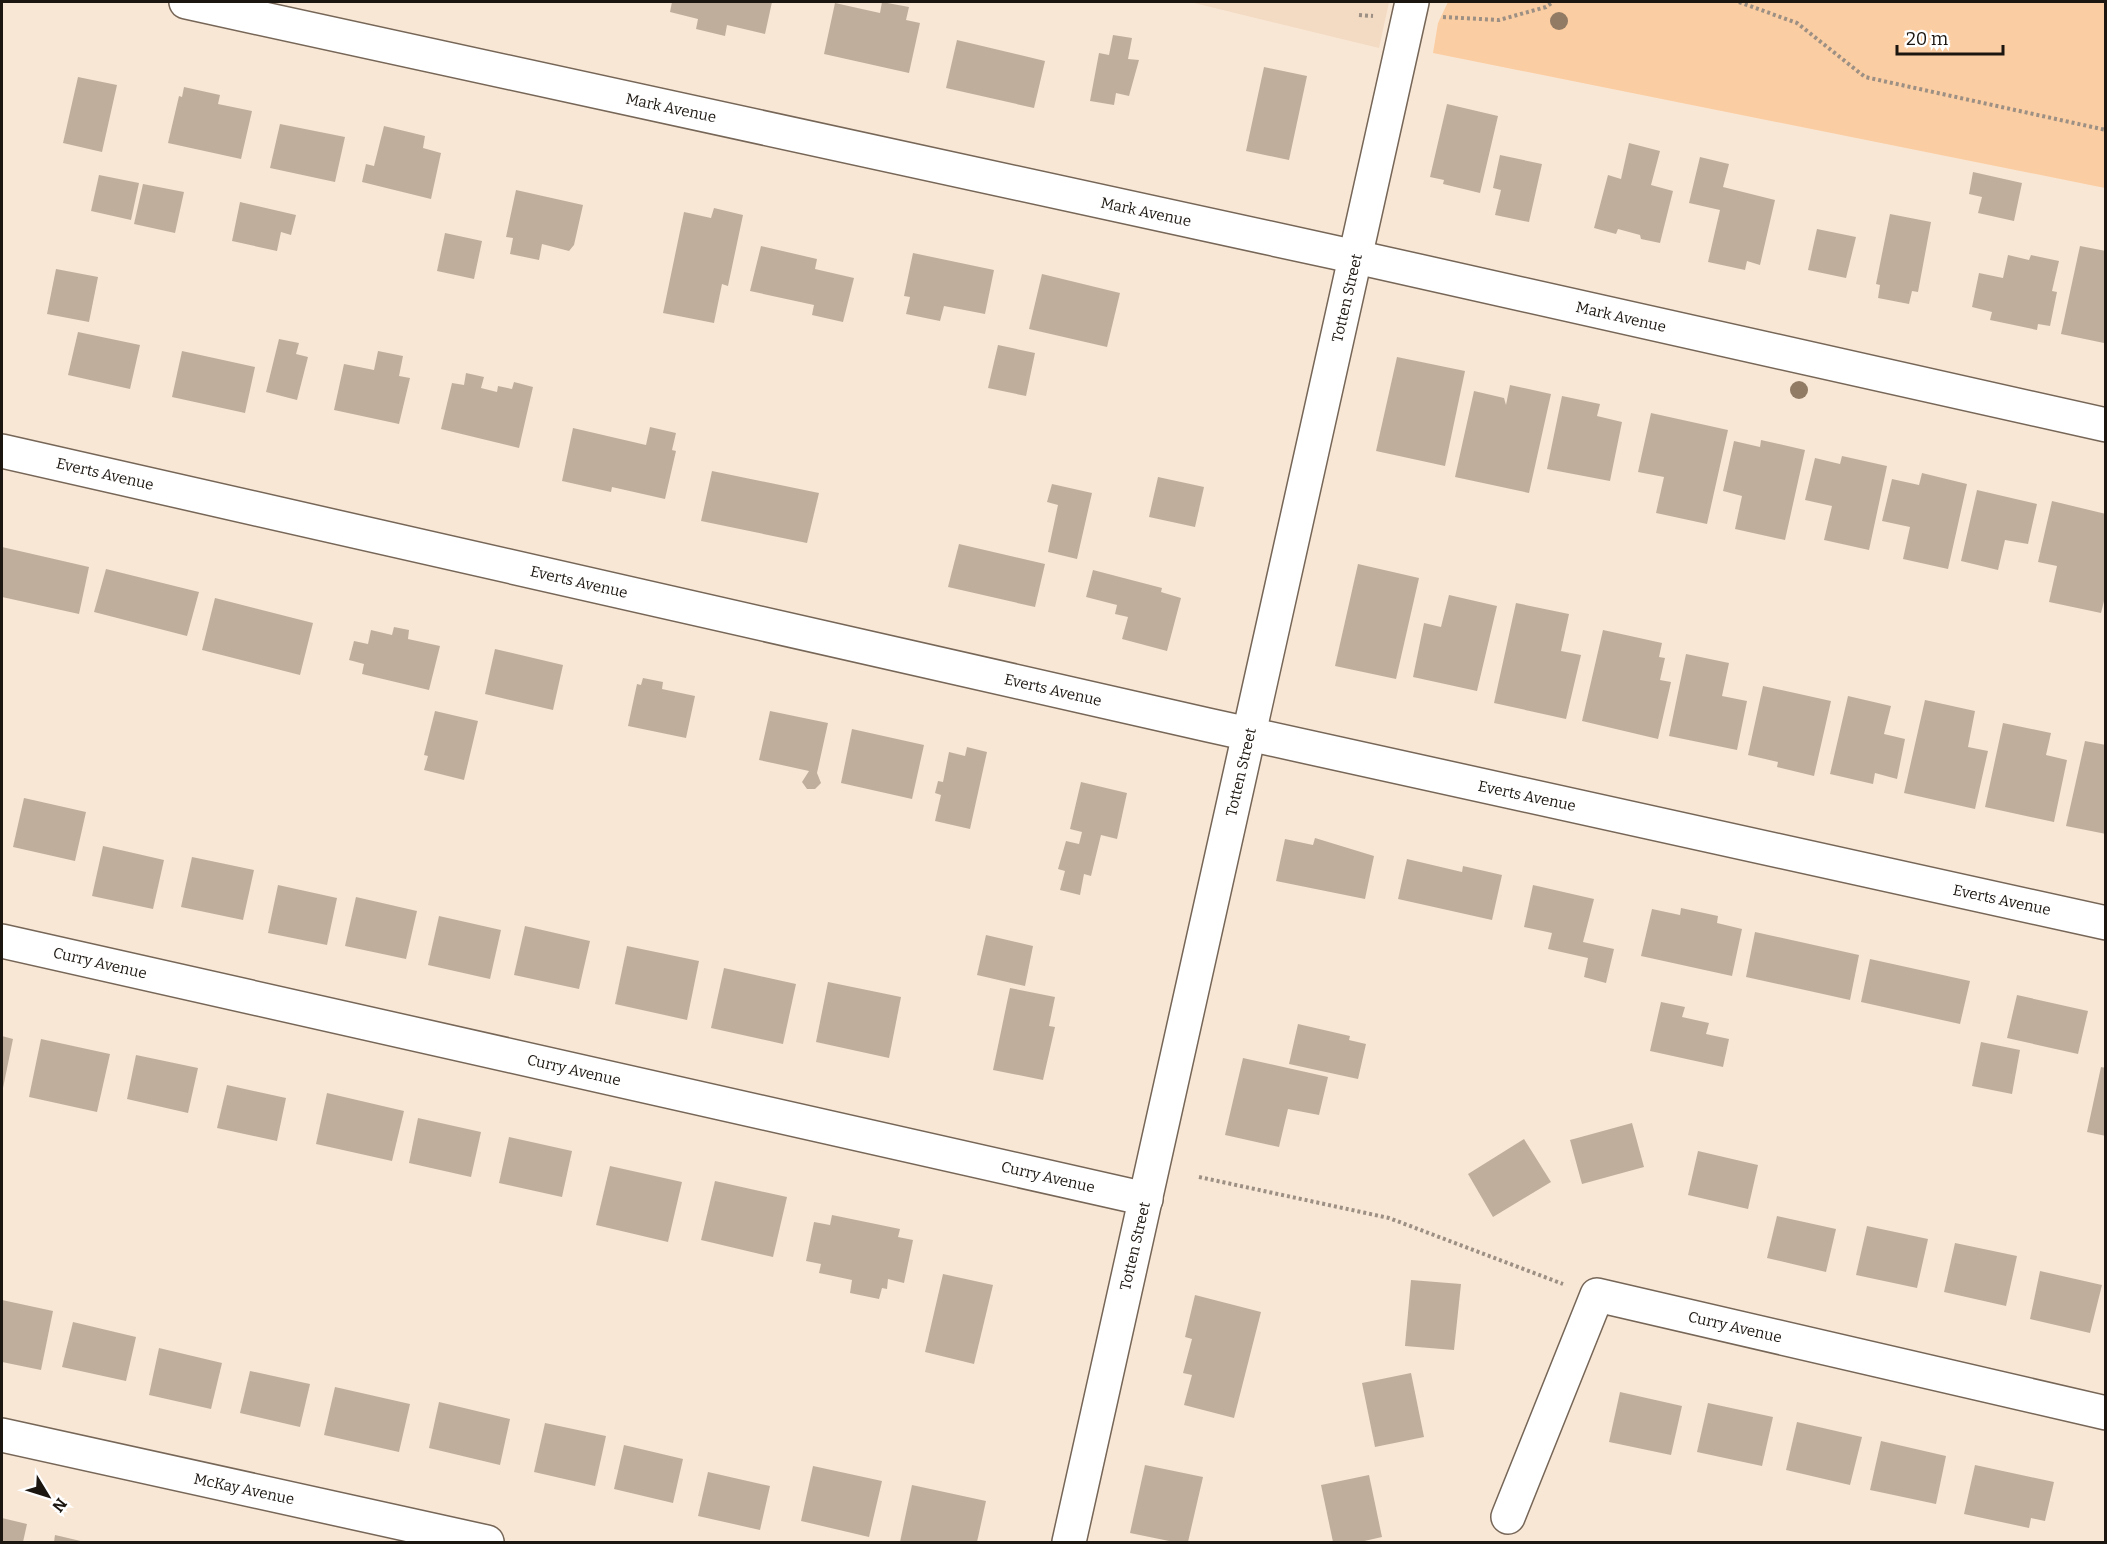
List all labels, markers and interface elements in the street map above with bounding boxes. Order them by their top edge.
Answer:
scale bar [1897,18,2004,56]
text: 20 m [1906,28,1948,50]
street label: Mark Avenue [624,90,718,126]
street label: Mark Avenue [1099,194,1193,230]
street label: Totten Street [1328,251,1366,344]
street label: Mark Avenue [1574,298,1668,336]
street label: Everts Avenue [55,454,155,494]
street label: Everts Avenue [529,562,629,602]
street label: Everts Avenue [1003,670,1103,710]
street label: Totten Street [1222,725,1260,818]
street label: Everts Avenue [1476,777,1578,815]
street label: Everts Avenue [1951,881,2053,919]
street label: Curry Avenue [51,943,149,983]
street label: Curry Avenue [525,1050,623,1090]
street label: Curry Avenue [999,1157,1097,1197]
street label: Totten Street [1116,1199,1154,1292]
street label: Curry Avenue [1686,1307,1784,1347]
north arrow [18,1466,78,1526]
street label: McKay Avenue [192,1470,296,1508]
text: N [48,1494,71,1516]

